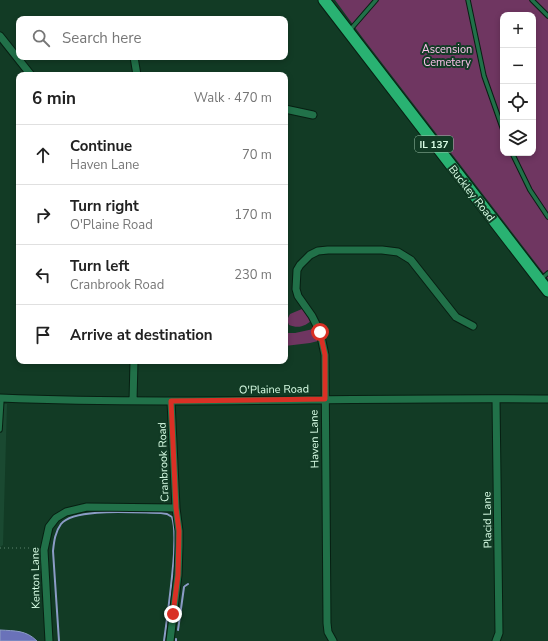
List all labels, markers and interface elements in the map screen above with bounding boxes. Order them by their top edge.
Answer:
map controls [500,12,536,156]
button: + [500,12,536,48]
search box [16,16,288,60]
icon: search [30,27,52,49]
text: Search here [62,28,142,48]
park label: Ascension Cemetery [422,42,472,70]
button: − [500,48,536,84]
button: locate [500,84,536,120]
text: 6 min [32,87,76,110]
text: Walk · 470 m [194,89,272,107]
button: layers [500,120,536,156]
text: Continue [70,136,132,156]
road number: IL 137 [415,136,453,152]
icon: ahead [32,144,54,166]
text: 70 m [242,146,272,164]
text: Haven Lane [70,156,139,174]
street label: Buckley Road [445,162,498,224]
text: Turn right [70,196,139,216]
icon: right [32,204,54,226]
text: 170 m [234,206,272,224]
text: O'Plaine Road [70,216,153,234]
text: Turn left [70,256,129,276]
icon: left [32,264,54,286]
text: 230 m [234,266,272,284]
text: Cranbrook Road [70,276,164,294]
route start [311,323,329,341]
icon: arrive [32,324,54,346]
text: Arrive at destination [70,325,213,345]
street label: O'Plaine Road [239,381,309,398]
street label: Haven Lane [306,409,323,468]
street label: Cranbrook Road [155,422,172,502]
street label: Placid Lane [480,491,495,549]
street label: Kenton Lane [27,547,44,609]
route end [164,605,182,623]

